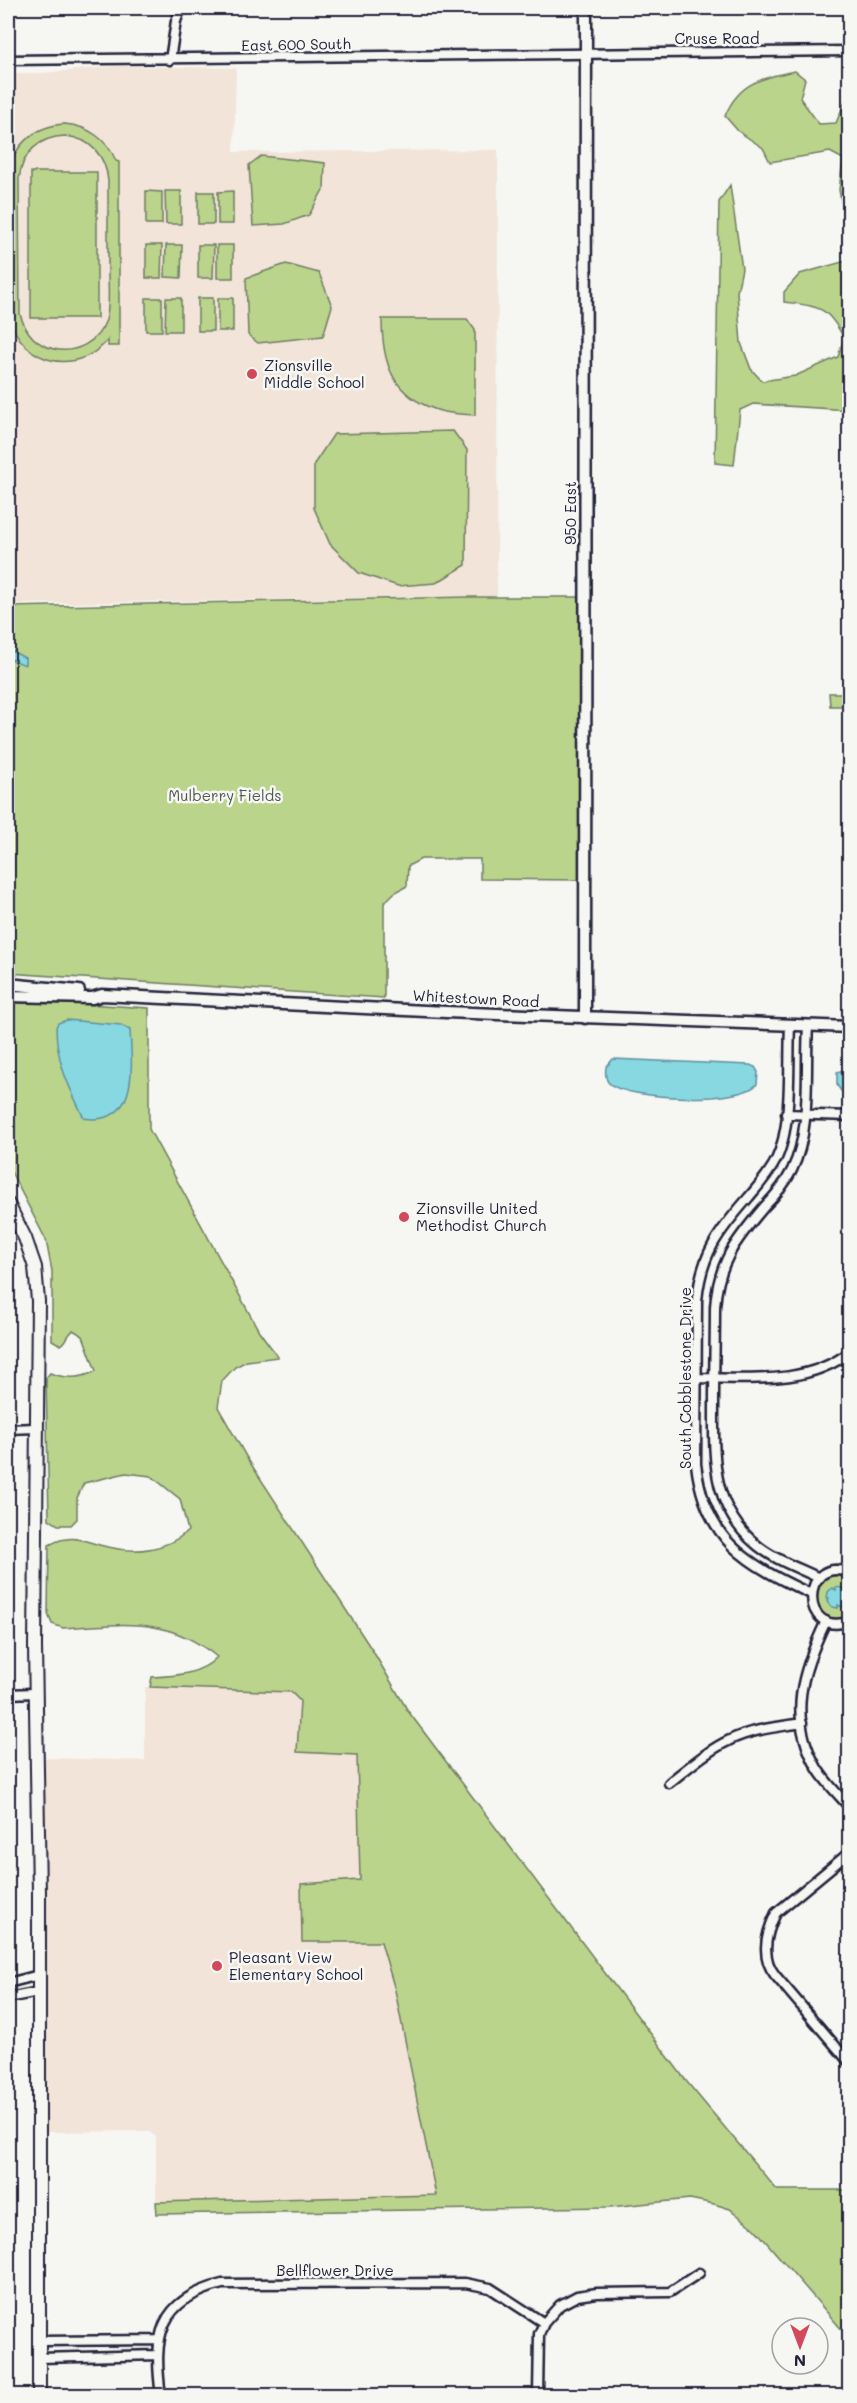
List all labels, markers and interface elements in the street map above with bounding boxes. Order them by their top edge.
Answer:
street label: Cruse Road [674,28,760,48]
street label: East 600 South [241,33,351,55]
place label: Zionsville Middle School [264,355,365,392]
marker: Zionsville Middle School [245,367,259,381]
street label: 950 East [560,481,580,545]
park label: Mulberry Fields [168,785,282,805]
street label: Whitestown Road [412,985,540,1011]
place label: Zionsville United Methodist Church [416,1198,546,1235]
marker: Zionsville United Methodist Church [397,1210,411,1224]
street label: South Cobblestone Drive [675,1287,695,1469]
place label: Pleasant View Elementary School [229,1947,364,1984]
marker: Pleasant View Elementary School [210,1959,224,1973]
street label: Bellflower Drive [276,2260,394,2280]
north arrow [770,2316,830,2376]
text: N [794,2351,806,2372]

